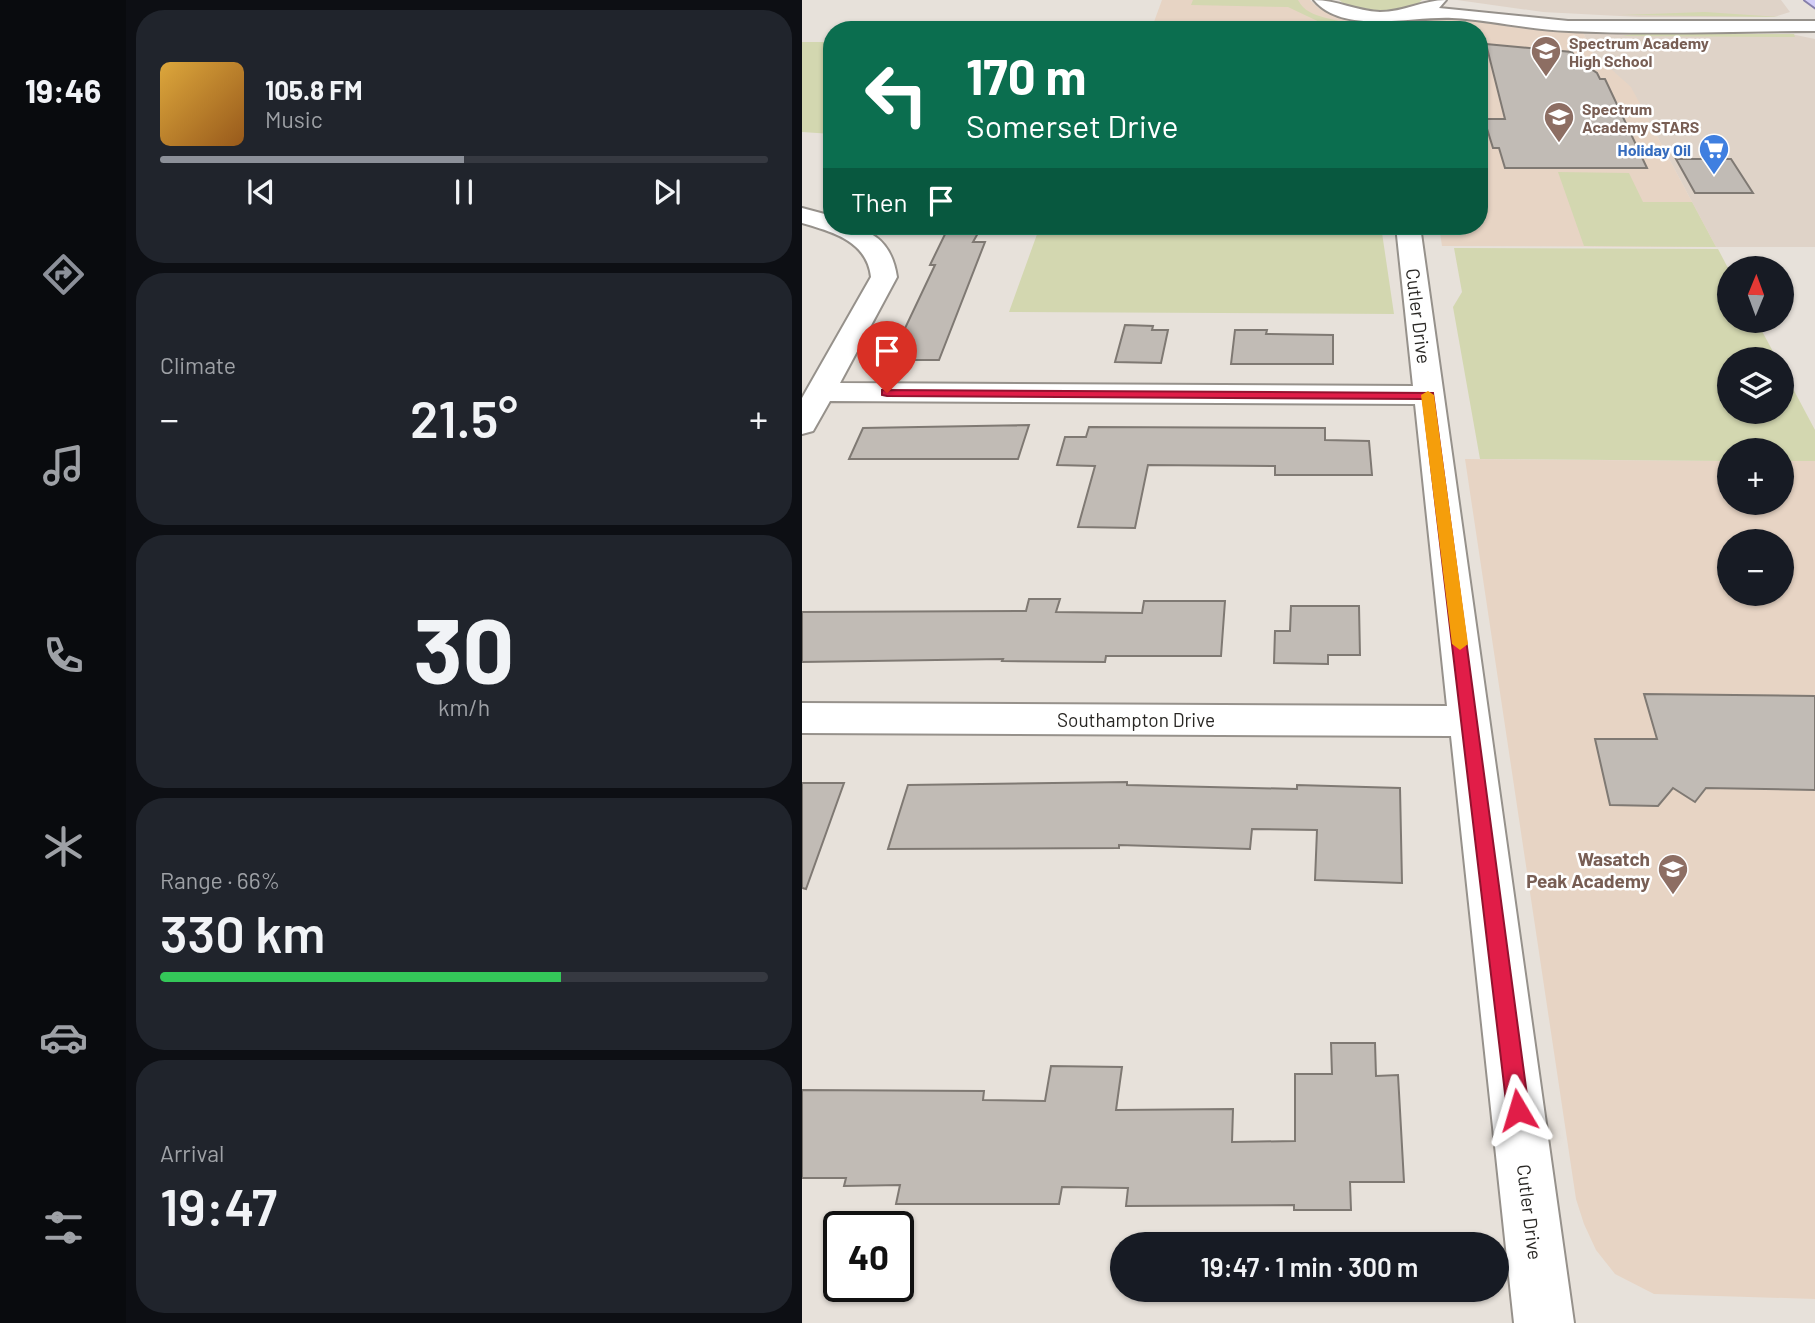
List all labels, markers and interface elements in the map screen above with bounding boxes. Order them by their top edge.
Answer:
place label: Spectrum Academy High School [1569,33,1709,70]
school or university icon: Spectrum Academy High School [1529,34,1563,78]
text: 170 m [966,46,1086,105]
icon: left [851,49,942,140]
text: 19:46 [25,71,101,109]
text: 105.8 FM [265,74,362,105]
place label: Spectrum Academy STARS [1582,99,1699,136]
school or university icon: Spectrum Academy STARS [1542,100,1576,144]
text: Music [265,105,323,133]
text: Somerset Drive [966,106,1179,144]
supermarket icon: Holiday Oil [1697,132,1731,176]
place label: Holiday Oil [1618,140,1691,159]
icon: previous [242,173,280,211]
icon: pause [445,173,483,211]
icon: next [648,173,686,211]
icon: arrive [922,182,960,220]
text: Then [851,186,908,217]
icon: directions [39,250,88,299]
north arrow [1717,256,1794,332]
map controls [1717,256,1794,606]
street label: Cutler Drive [1402,267,1436,365]
pin [857,321,917,393]
icon: arrive [868,332,906,370]
button: layers [1717,347,1794,424]
text: Climate [160,351,236,379]
text: 21.5° [410,386,518,448]
text: − [160,395,179,441]
text: + [749,395,768,441]
button: + [1717,438,1794,515]
icon: music [39,441,88,490]
button: − [1717,529,1794,606]
text: 30 [413,593,515,702]
icon: phone [39,631,88,680]
text: km/h [438,693,490,721]
street label: Southampton Drive [1057,708,1215,731]
icon: climate [39,822,88,871]
place label: Wasatch Peak Academy [1526,847,1650,892]
school or university icon: Wasatch Peak Academy [1656,852,1690,896]
text: Range · 66% [160,866,280,894]
text: 330 km [160,901,325,963]
icon: car [39,1013,88,1062]
position arrow [1481,1073,1555,1147]
text: Arrival [160,1139,224,1167]
street label: Cutler Drive [1513,1163,1547,1261]
text: 19:47 [160,1174,277,1236]
icon: filters [39,1203,88,1252]
speed limit sign: 40 [823,1211,914,1302]
text: 19:47 · 1 min · 300 m [1201,1251,1418,1282]

